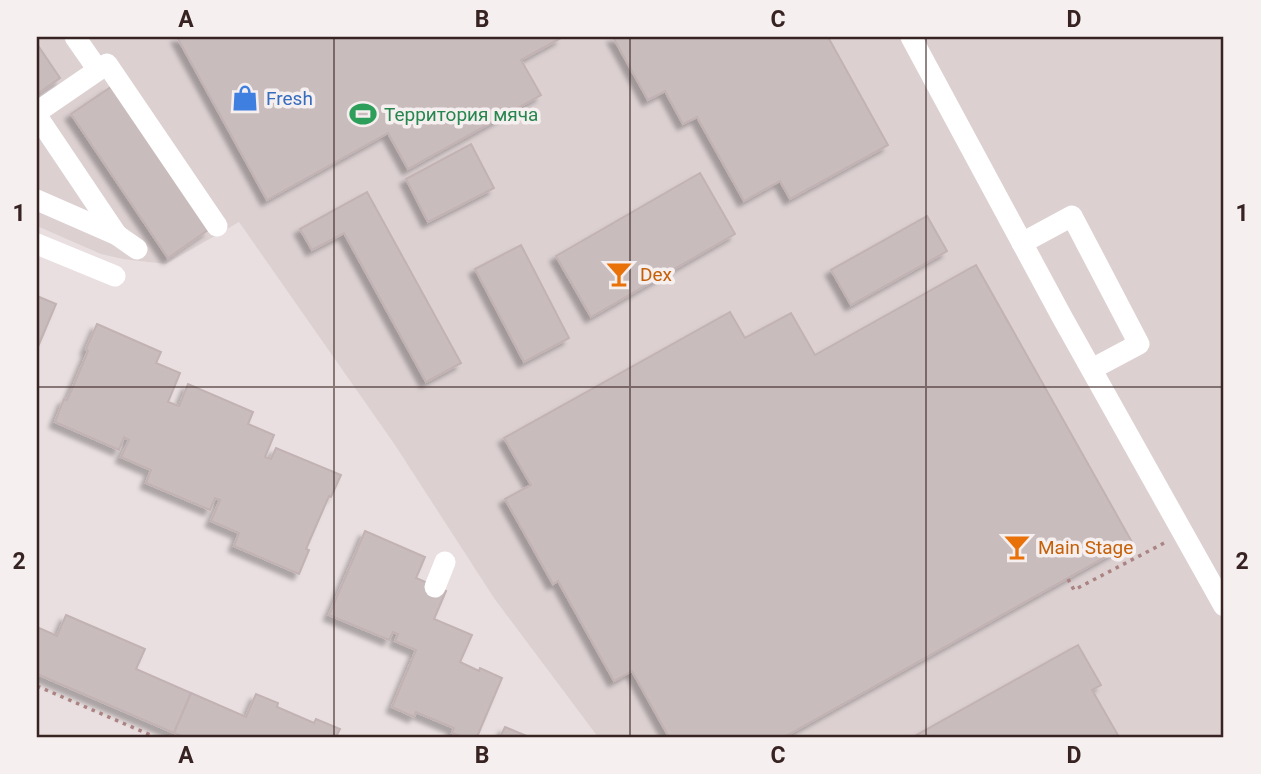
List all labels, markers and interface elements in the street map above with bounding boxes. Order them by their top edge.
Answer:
text: A [178,6,194,33]
text: B [475,6,489,33]
text: C [770,6,786,33]
text: D [1067,6,1081,33]
shop icon: Fresh [230,83,260,113]
place label: Fresh [266,87,313,110]
sports icon: Территория мяча [348,99,378,129]
place label: Территория мяча [384,103,538,126]
text: 1 [12,200,26,227]
text: 1 [1235,200,1249,227]
bar icon: Dex [604,259,634,289]
place label: Dex [640,263,673,286]
bar icon: Main Stage [1002,532,1032,562]
place label: Main Stage [1038,536,1133,559]
text: 2 [12,548,26,575]
text: 2 [1235,548,1249,575]
text: A [178,742,194,769]
text: B [475,742,489,769]
text: C [770,742,786,769]
text: D [1067,742,1081,769]

